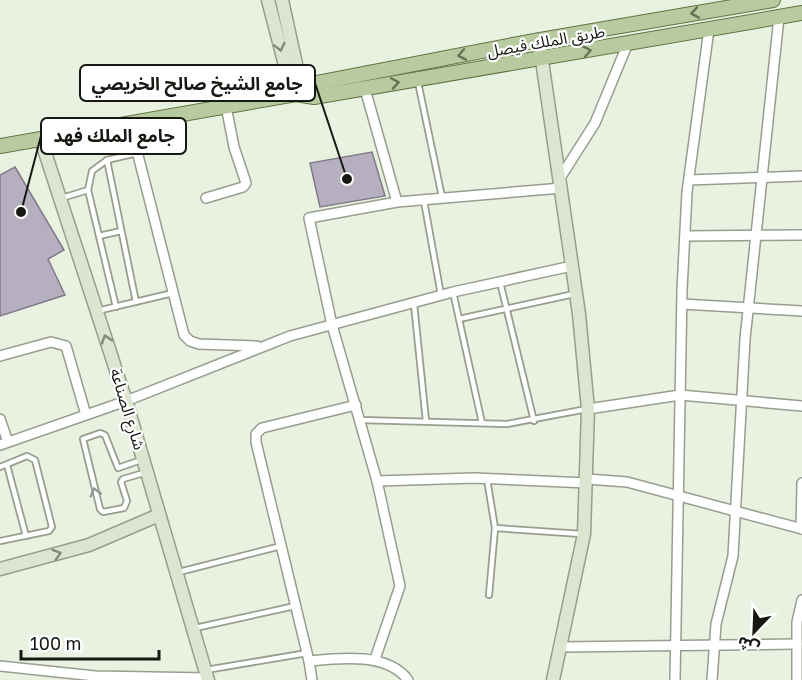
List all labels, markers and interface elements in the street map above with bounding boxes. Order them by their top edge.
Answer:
one-way arrow [690,7,700,19]
street label: طريق الملك فيصل [486,21,607,62]
one-way arrow [273,42,285,52]
one-way arrow [582,45,592,58]
one-way arrow [457,48,467,61]
callout: جامع الشيخ صالح الخريصي [80,65,315,101]
text: جامع الشيخ صالح الخريصي [92,72,302,98]
one-way arrow [391,78,400,90]
callout: جامع الملك فهد [41,118,186,154]
text: جامع الملك فهد [53,124,175,149]
one-way arrow [101,334,113,344]
street label: شارع الصناعة [103,366,150,453]
one-way arrow [90,487,102,498]
one-way arrow [51,549,62,561]
north arrow [724,602,784,662]
scale bar [21,623,159,661]
text: 100 m [30,632,81,654]
text: ش [734,632,762,659]

